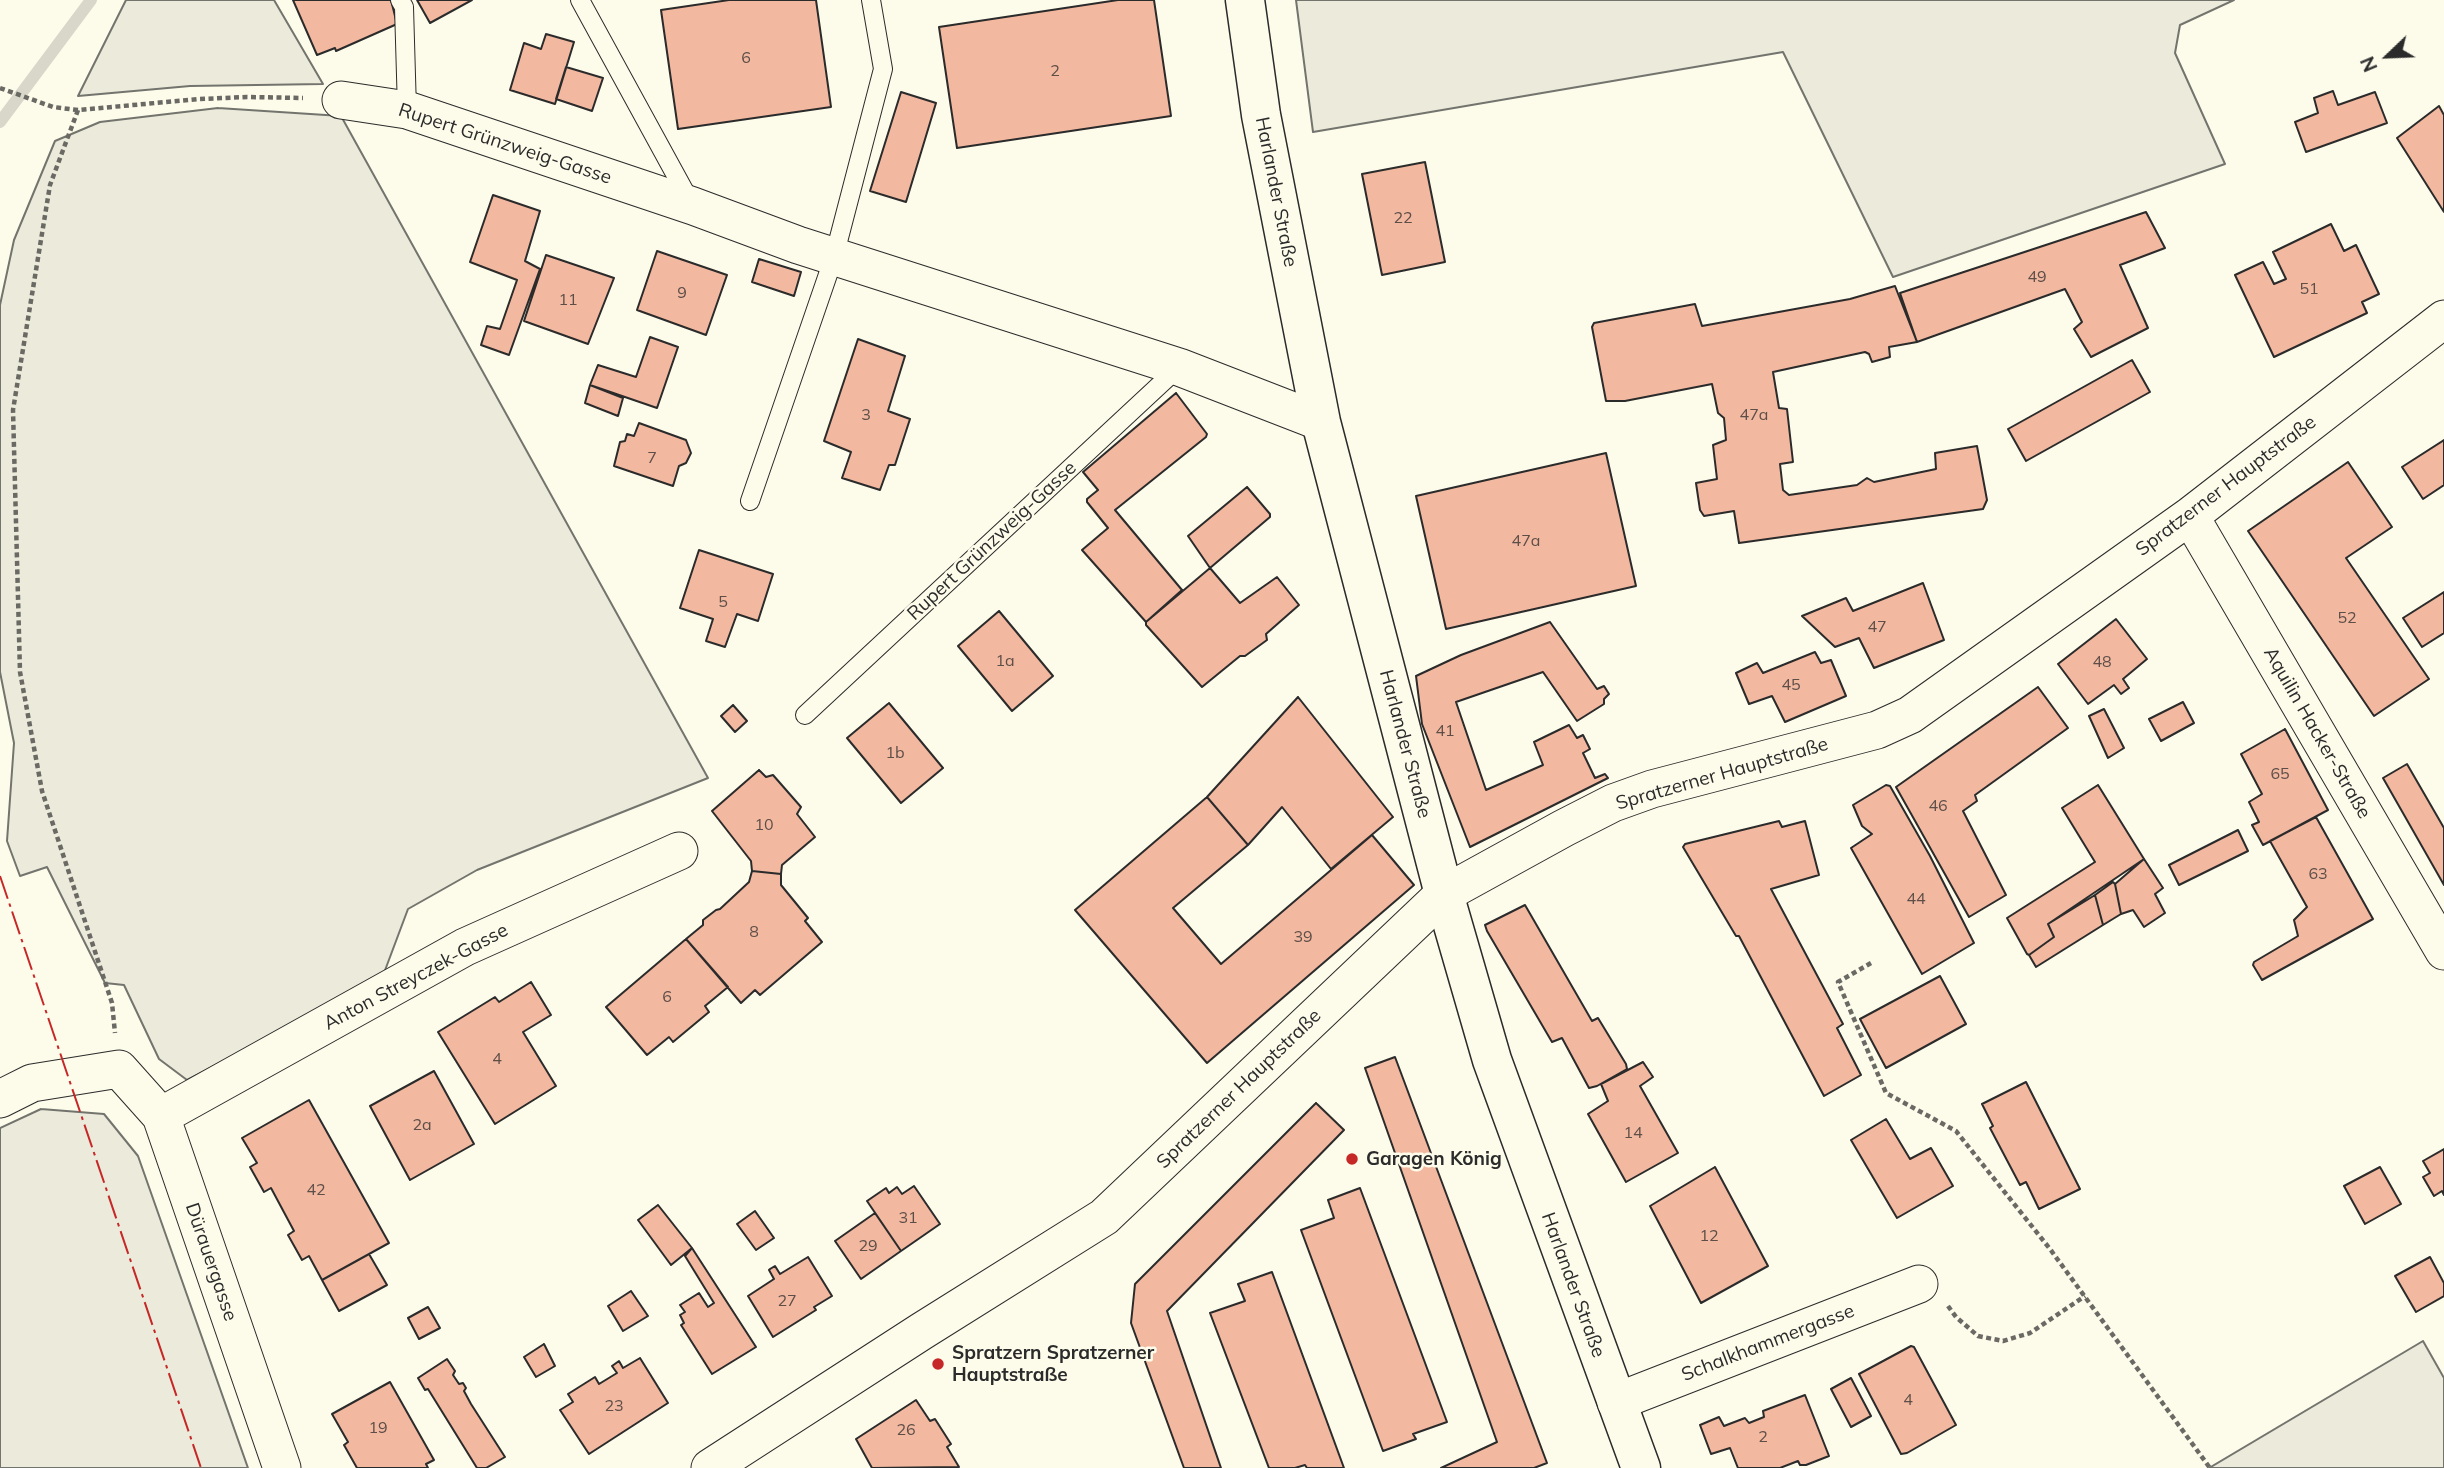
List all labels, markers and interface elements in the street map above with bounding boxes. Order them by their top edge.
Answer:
north arrow [2353,21,2423,91]
house number: 6 [741,48,751,68]
text: N [2355,53,2383,76]
house number: 2 [1050,61,1060,81]
street label: Rupert Grünzweig-Gasse [396,99,614,189]
street label: Harlander Straße [1250,115,1302,269]
house number: 22 [1393,208,1413,228]
house number: 49 [2027,267,2047,287]
house number: 51 [2299,279,2319,299]
house number: 9 [677,283,687,303]
house number: 11 [558,290,578,310]
house number: 3 [861,405,871,425]
house number: 47a [1740,405,1768,425]
street label: Spratzerner Hauptstraße [2131,411,2321,561]
house number: 7 [647,448,657,468]
street label: Rupert Grünzweig-Gasse [903,457,1081,625]
house number: 47a [1512,531,1540,551]
house number: 5 [718,592,728,612]
house number: 52 [2337,608,2357,628]
house number: 47 [1867,617,1887,637]
street label: Aquilin Hacker-Straße [2259,643,2375,823]
house number: 1a [995,651,1015,671]
house number: 48 [2092,652,2112,672]
street label: Harlander Straße [1374,667,1436,821]
house number: 45 [1781,675,1801,695]
house number: 41 [1435,721,1455,741]
street label: Spratzerner Hauptstraße [1613,733,1831,815]
house number: 1b [885,743,905,763]
house number: 65 [2270,764,2290,784]
house number: 46 [1928,796,1948,816]
house number: 10 [754,815,774,835]
house number: 63 [2308,864,2328,884]
house number: 44 [1906,889,1926,909]
street label: Anton Streyczek-Gasse [320,919,512,1035]
house number: 8 [749,922,759,942]
house number: 39 [1293,927,1313,947]
house number: 6 [662,987,672,1007]
street label: Spratzerner Hauptstraße [1152,1004,1326,1174]
house number: 4 [492,1049,502,1069]
house number: 2a [412,1115,432,1135]
house number: 14 [1623,1123,1643,1143]
place label: Garagen König [1366,1148,1502,1170]
marker: Garagen König [1344,1151,1360,1167]
house number: 42 [306,1180,326,1200]
street label: Dürauergasse [180,1200,242,1324]
house number: 31 [898,1208,918,1228]
street label: Harlander Straße [1536,1209,1610,1361]
house number: 12 [1699,1226,1719,1246]
house number: 29 [858,1236,878,1256]
house number: 27 [777,1291,797,1311]
street label: Schalkhammergasse [1678,1300,1858,1386]
place label: Spratzern Spratzerner Hauptstraße [952,1342,1154,1386]
marker: Spratzern Spratzerner Hauptstraße [930,1356,946,1372]
house number: 4 [1903,1390,1913,1410]
house number: 23 [604,1396,624,1416]
house number: 19 [368,1418,388,1438]
house number: 26 [896,1420,916,1440]
house number: 2 [1758,1427,1768,1447]

